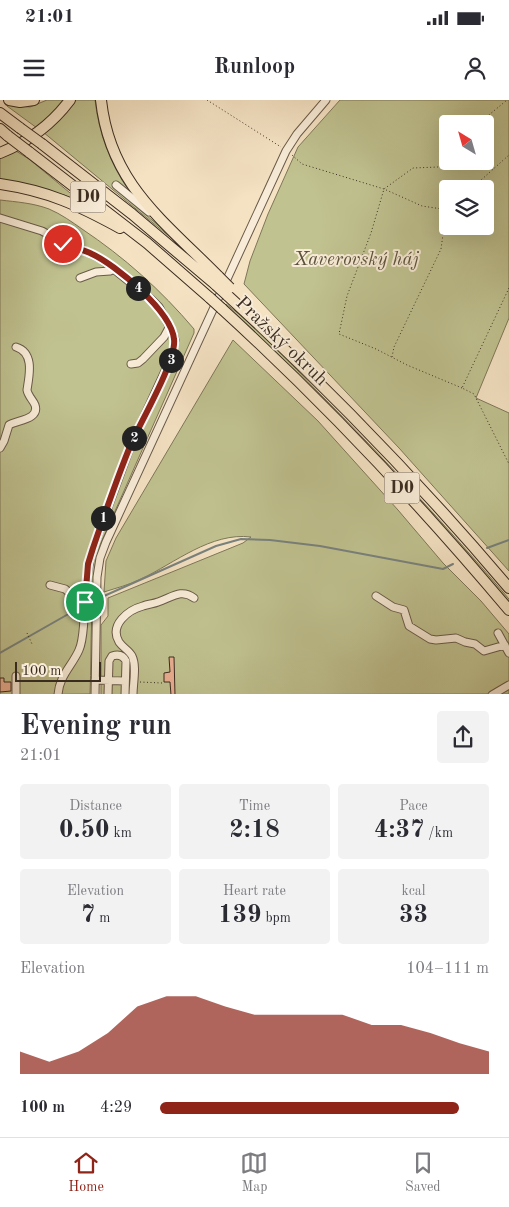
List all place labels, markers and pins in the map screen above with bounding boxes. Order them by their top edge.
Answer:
pin [42,223,84,265]
pin: 4 [126,276,150,300]
pin: 3 [158,348,184,372]
pin: 2 [122,426,146,450]
pin: 1 [90,506,116,530]
pin [64,581,106,623]

